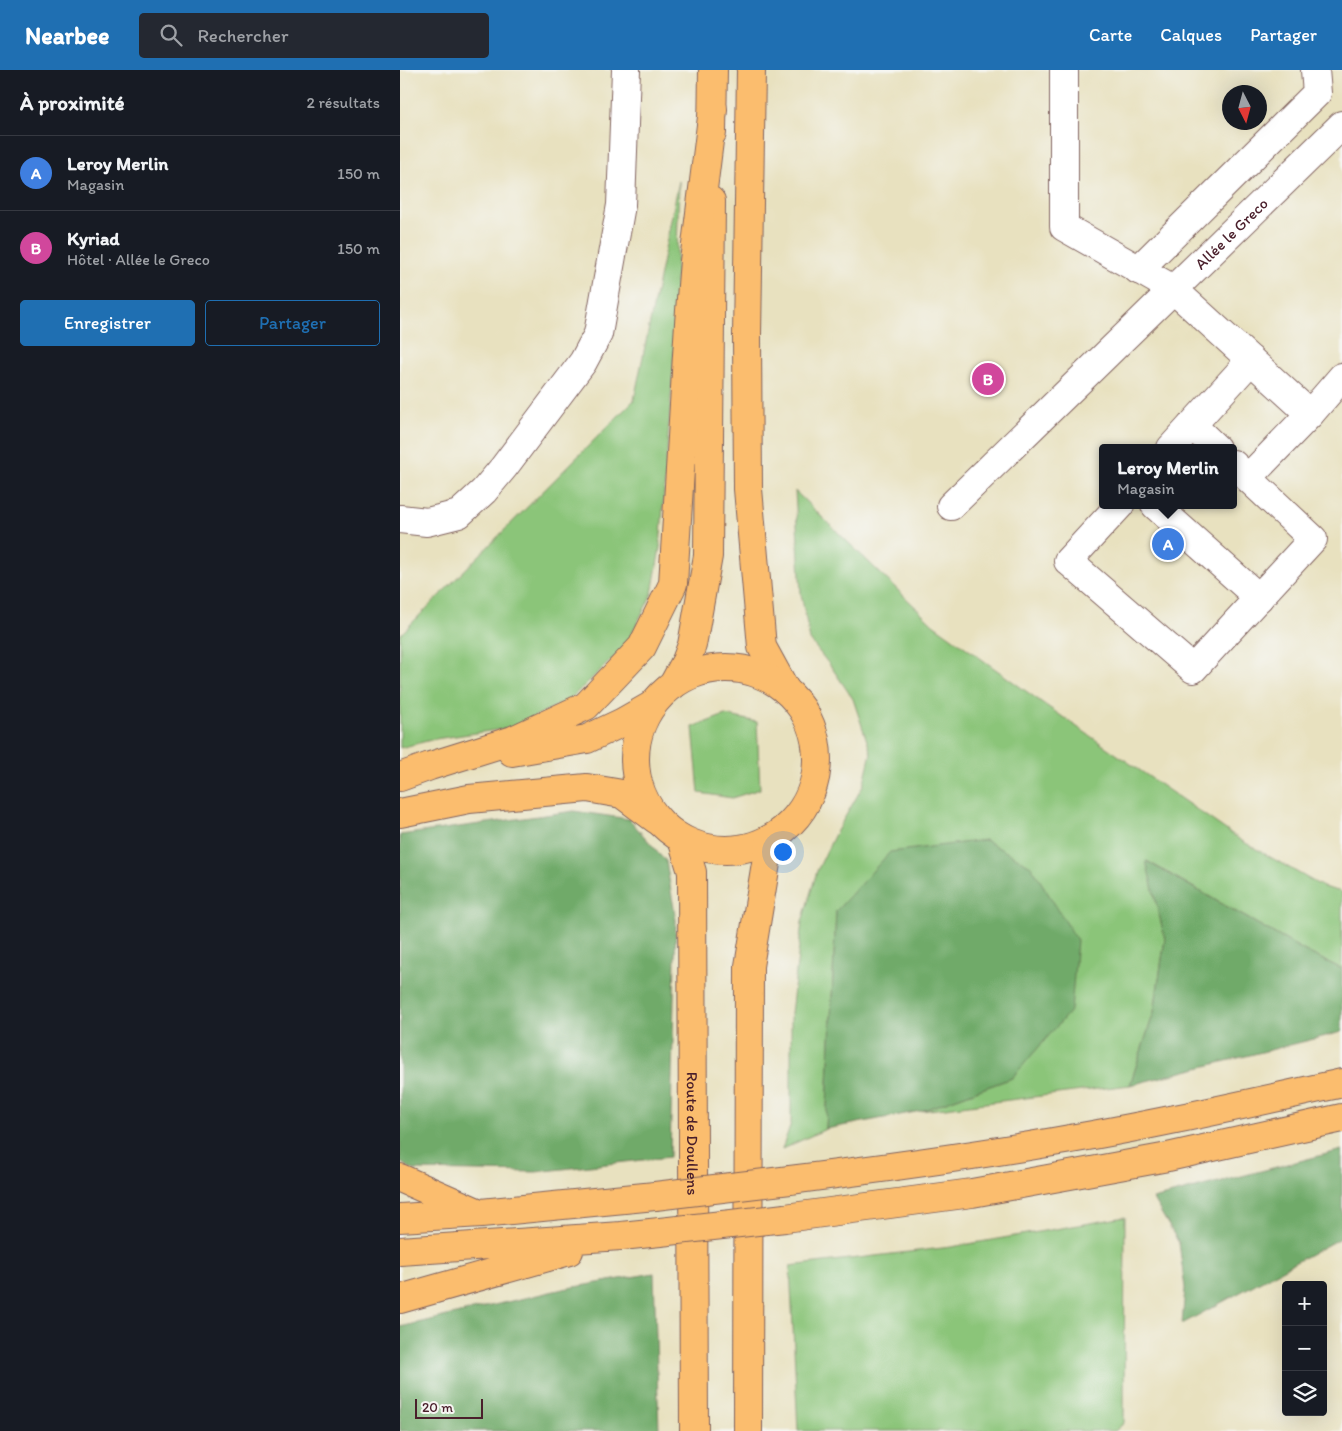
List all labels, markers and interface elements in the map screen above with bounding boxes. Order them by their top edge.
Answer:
search box [139,13,489,58]
text: Nearbee [25,21,109,50]
icon: search [157,21,185,49]
text: Rechercher [197,24,288,47]
text: Carte [1089,24,1132,46]
text: Calques [1160,24,1222,46]
text: Partager [1250,24,1317,46]
north arrow [1222,85,1267,130]
text: À proximité [20,90,125,115]
text: 2 résultats [306,93,380,112]
text: Leroy Merlin [67,152,168,175]
text: A [31,164,41,183]
text: 150 m [337,164,380,183]
text: Magasin [67,175,124,194]
street label: Allée le Greco [1191,194,1272,273]
text: Kyriad [67,227,120,250]
text: B [31,239,41,258]
text: 150 m [337,239,380,258]
text: Hôtel · Allée le Greco [67,250,210,269]
button: Enregistrer [20,300,195,346]
button: Partager [205,300,380,346]
pin: B [972,360,1004,398]
popup [1099,444,1237,509]
text: Leroy Merlin [1117,456,1219,479]
text: Magasin [1117,479,1175,498]
pin: A [1152,525,1184,563]
your location [770,839,796,865]
street label: Route de Doullens [683,1072,702,1195]
map controls [1282,1281,1327,1416]
button: + [1282,1281,1327,1326]
button: − [1282,1326,1327,1371]
button: layers [1282,1371,1327,1416]
scale bar [415,1396,482,1419]
text: 20 m [422,1399,453,1416]

